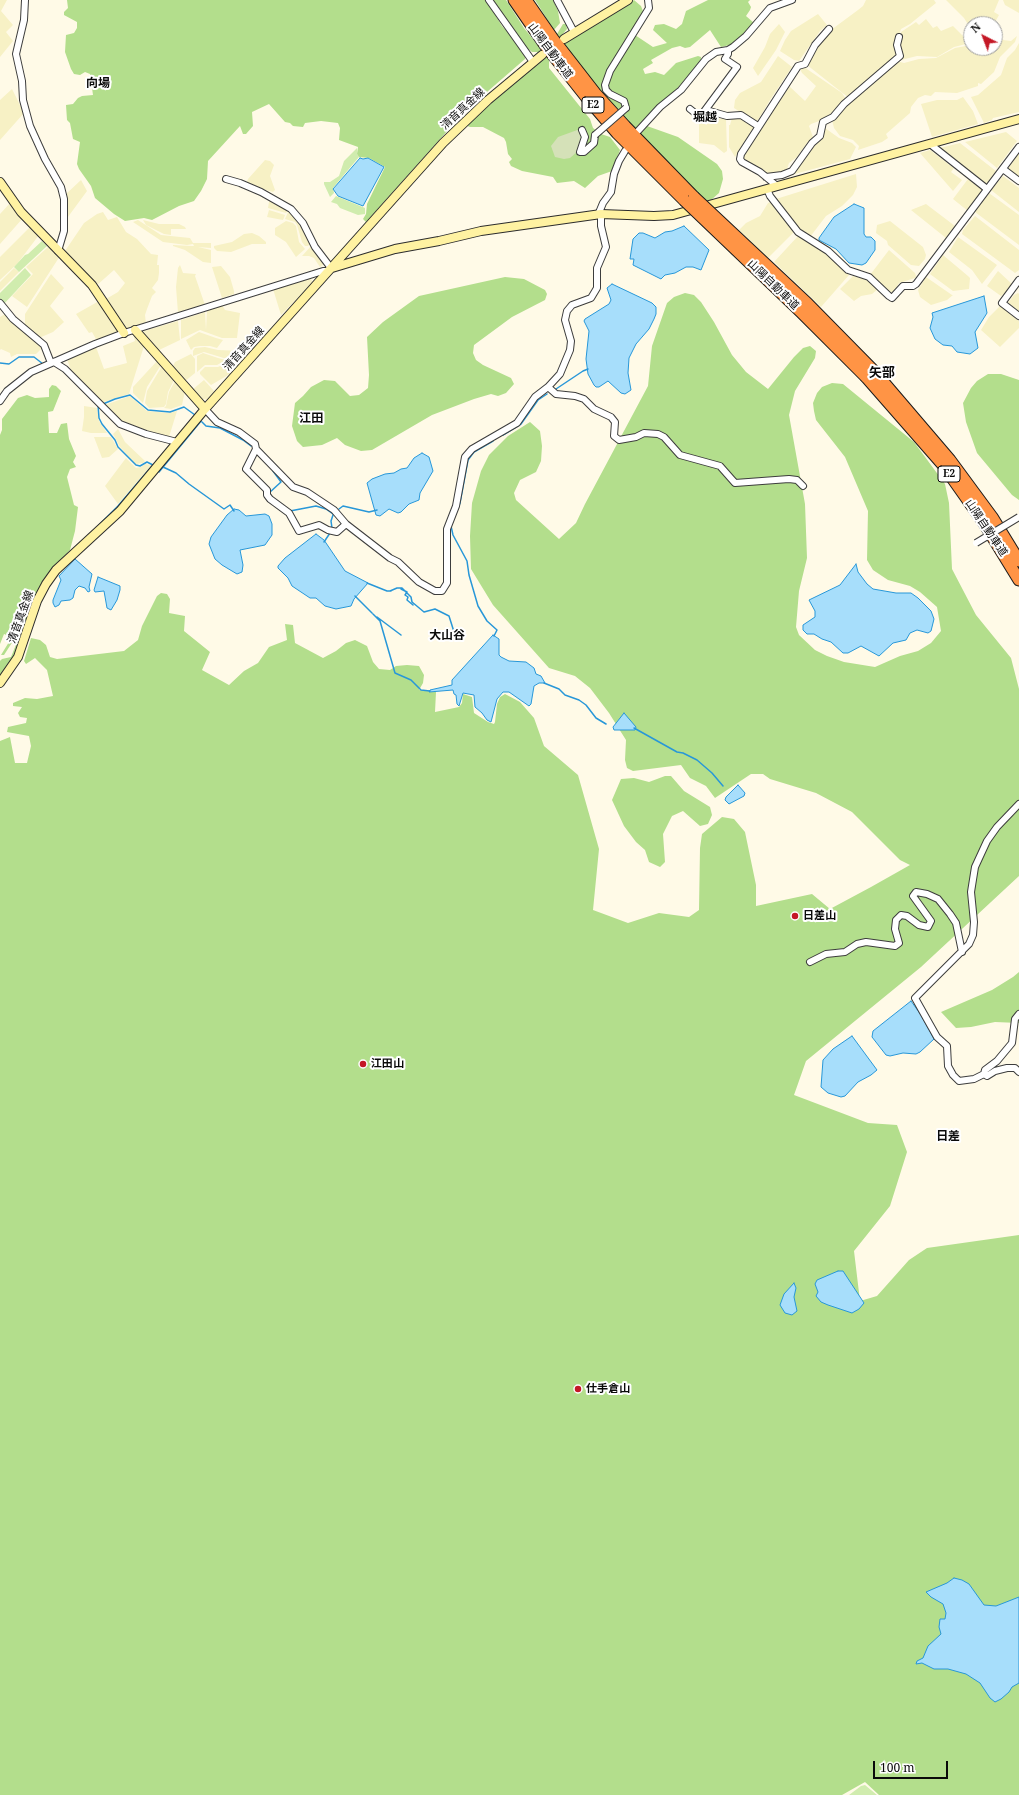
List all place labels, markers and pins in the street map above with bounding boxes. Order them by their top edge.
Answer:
place label: 日差山 [803,909,836,923]
marker: 日差山 [790,911,800,921]
place label: 江田山 [371,1057,404,1071]
marker: 江田山 [358,1059,368,1069]
place label: 仕手倉山 [586,1382,630,1396]
marker: 仕手倉山 [573,1384,583,1394]

